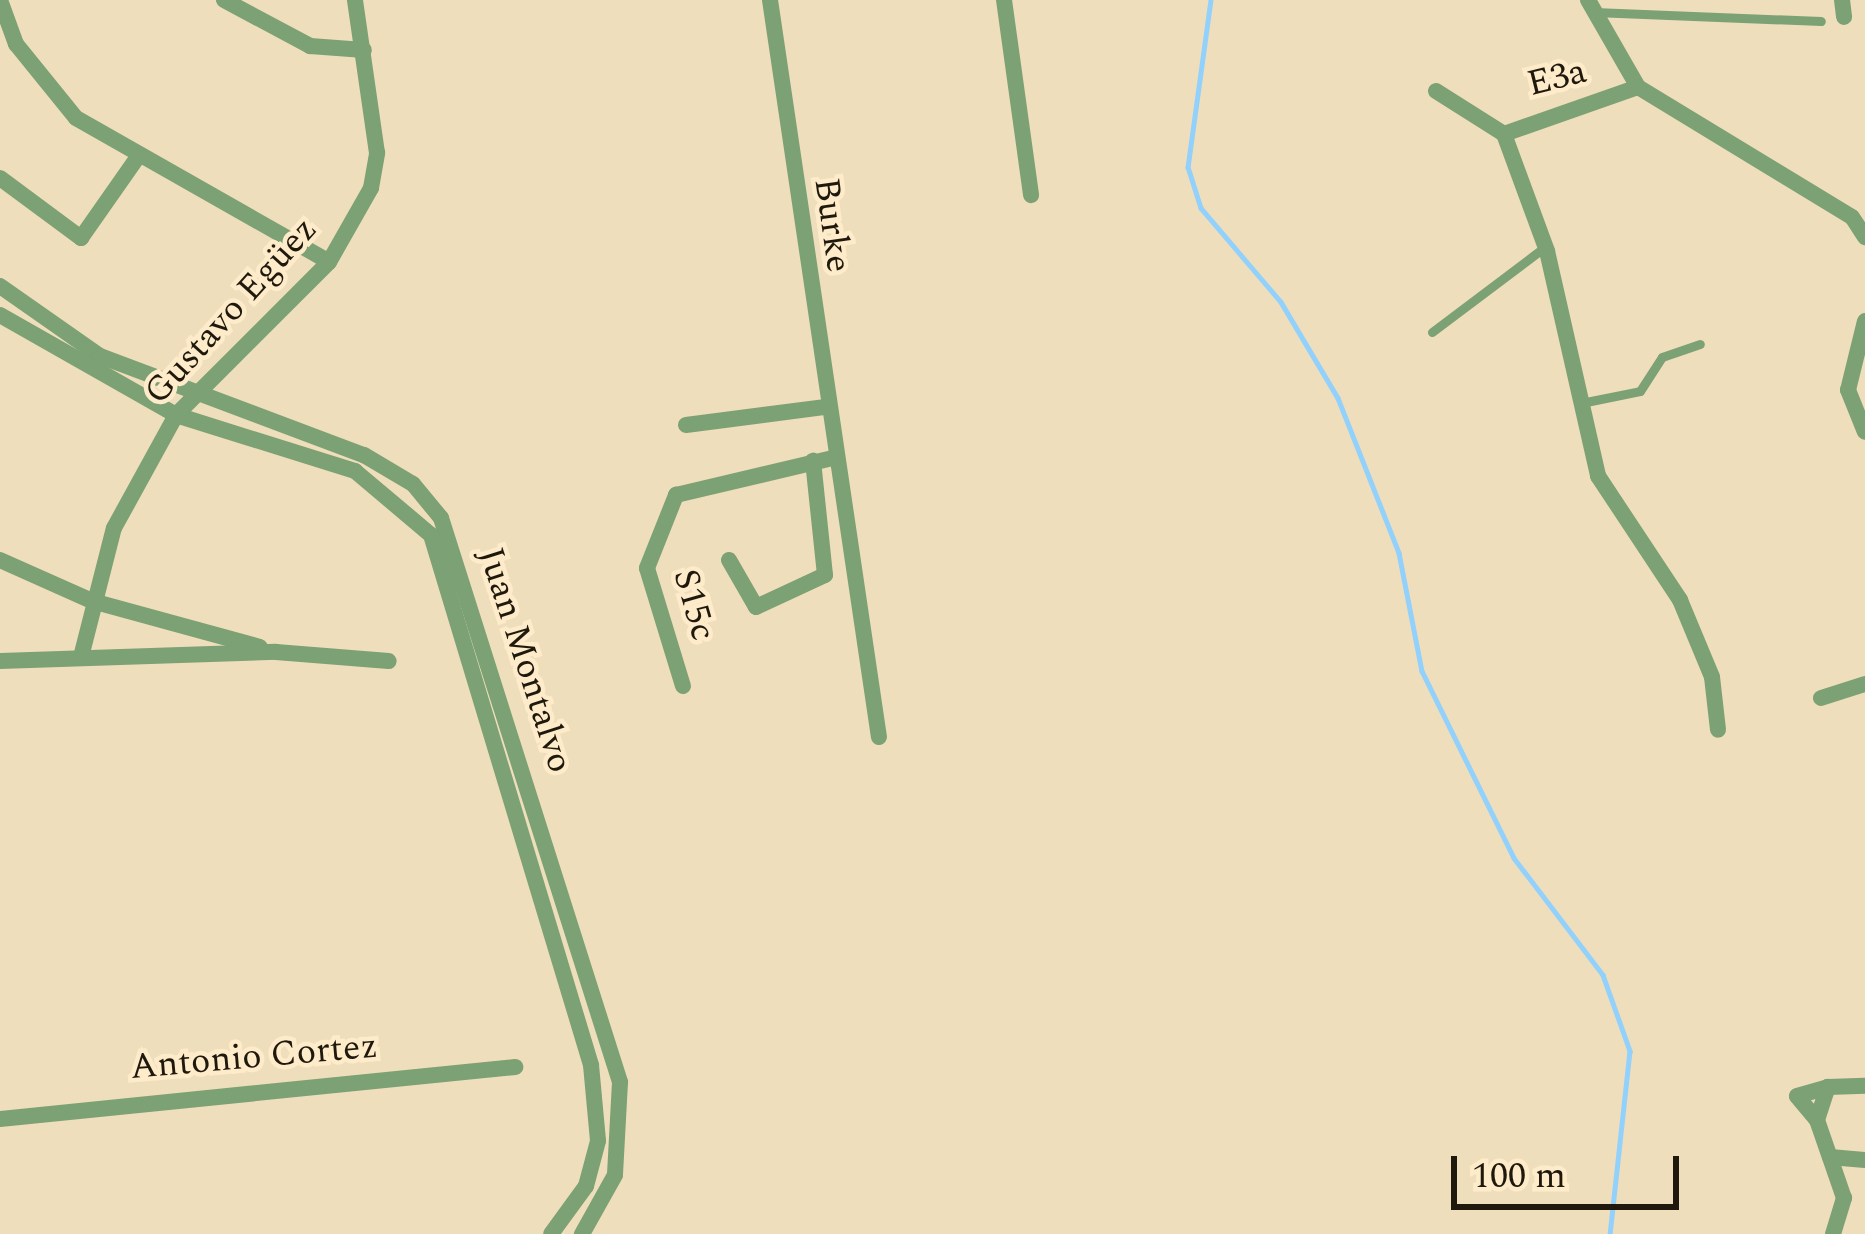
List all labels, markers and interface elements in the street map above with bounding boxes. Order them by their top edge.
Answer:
street label: E3a [1523,50,1591,106]
street label: Burke [804,175,860,275]
street label: Gustavo Egüez [136,208,326,414]
street label: Juan Montalvo [468,542,582,778]
street label: S15c [663,564,725,646]
street label: Antonio Cortez [129,1025,379,1089]
scale bar [1457,1132,1685,1206]
text: 100 m [1472,1149,1566,1204]

